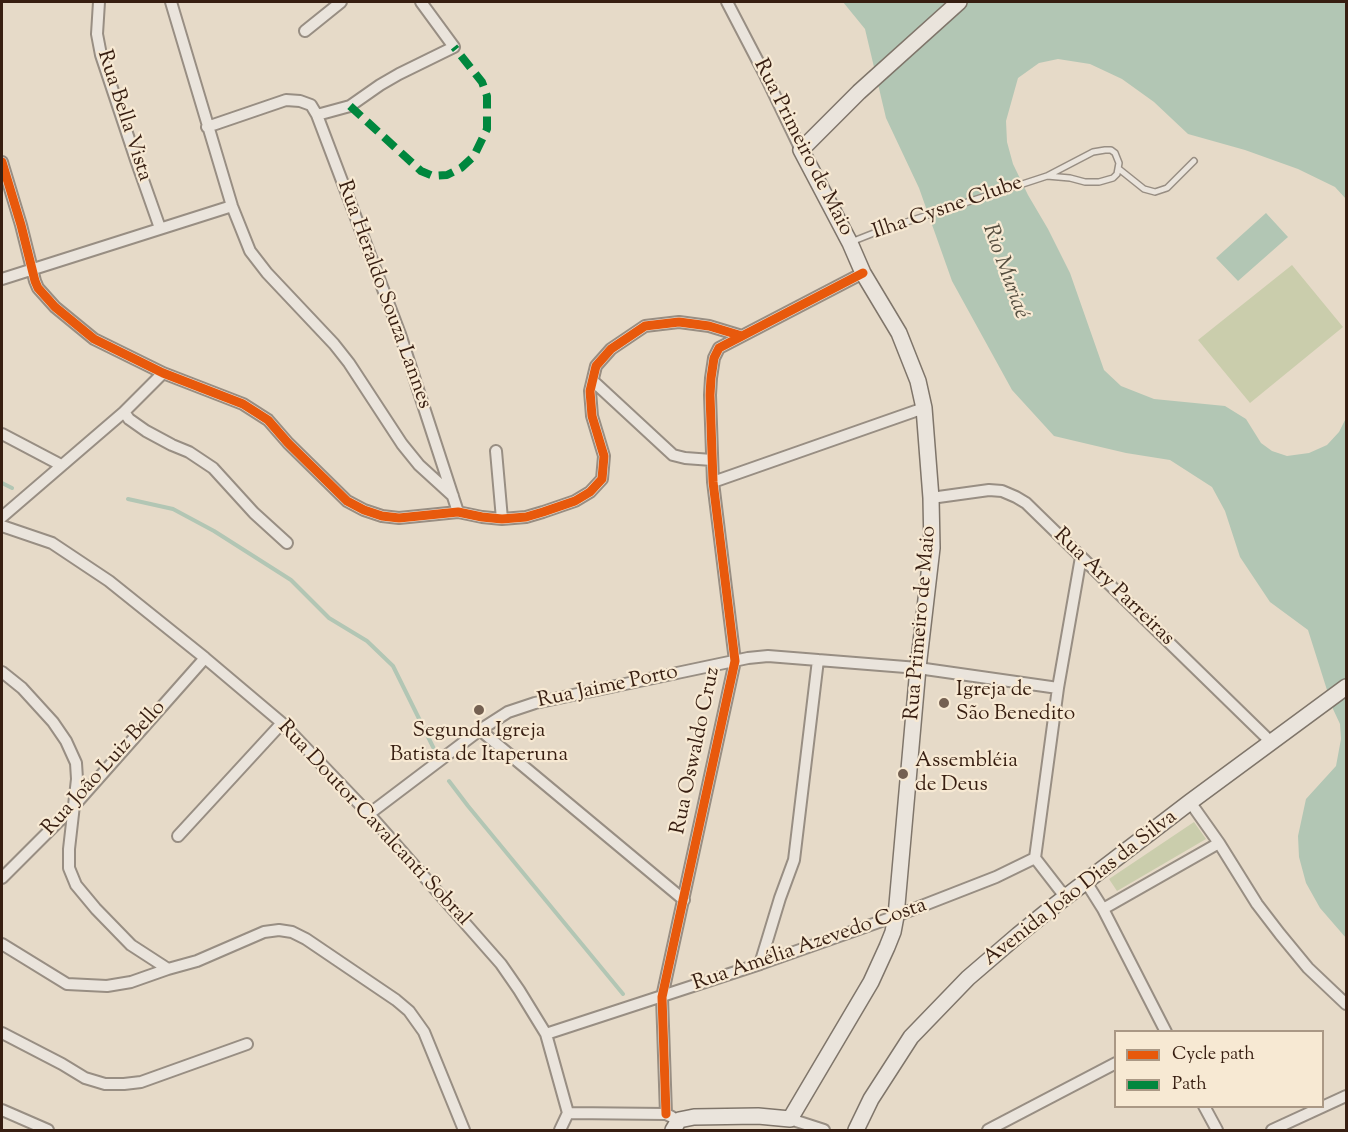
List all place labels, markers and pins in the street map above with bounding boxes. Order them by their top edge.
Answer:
place label: Igreja de São Benedito [956,678,1075,728]
marker: Igreja de São Benedito [937,696,951,710]
marker: Segunda Igreja Batista de Itaperuna [472,703,486,717]
place label: Segunda Igreja Batista de Itaperuna [390,719,568,769]
place label: Assembléia de Deus [915,749,1018,799]
marker: Assembléia de Deus [896,767,910,781]

